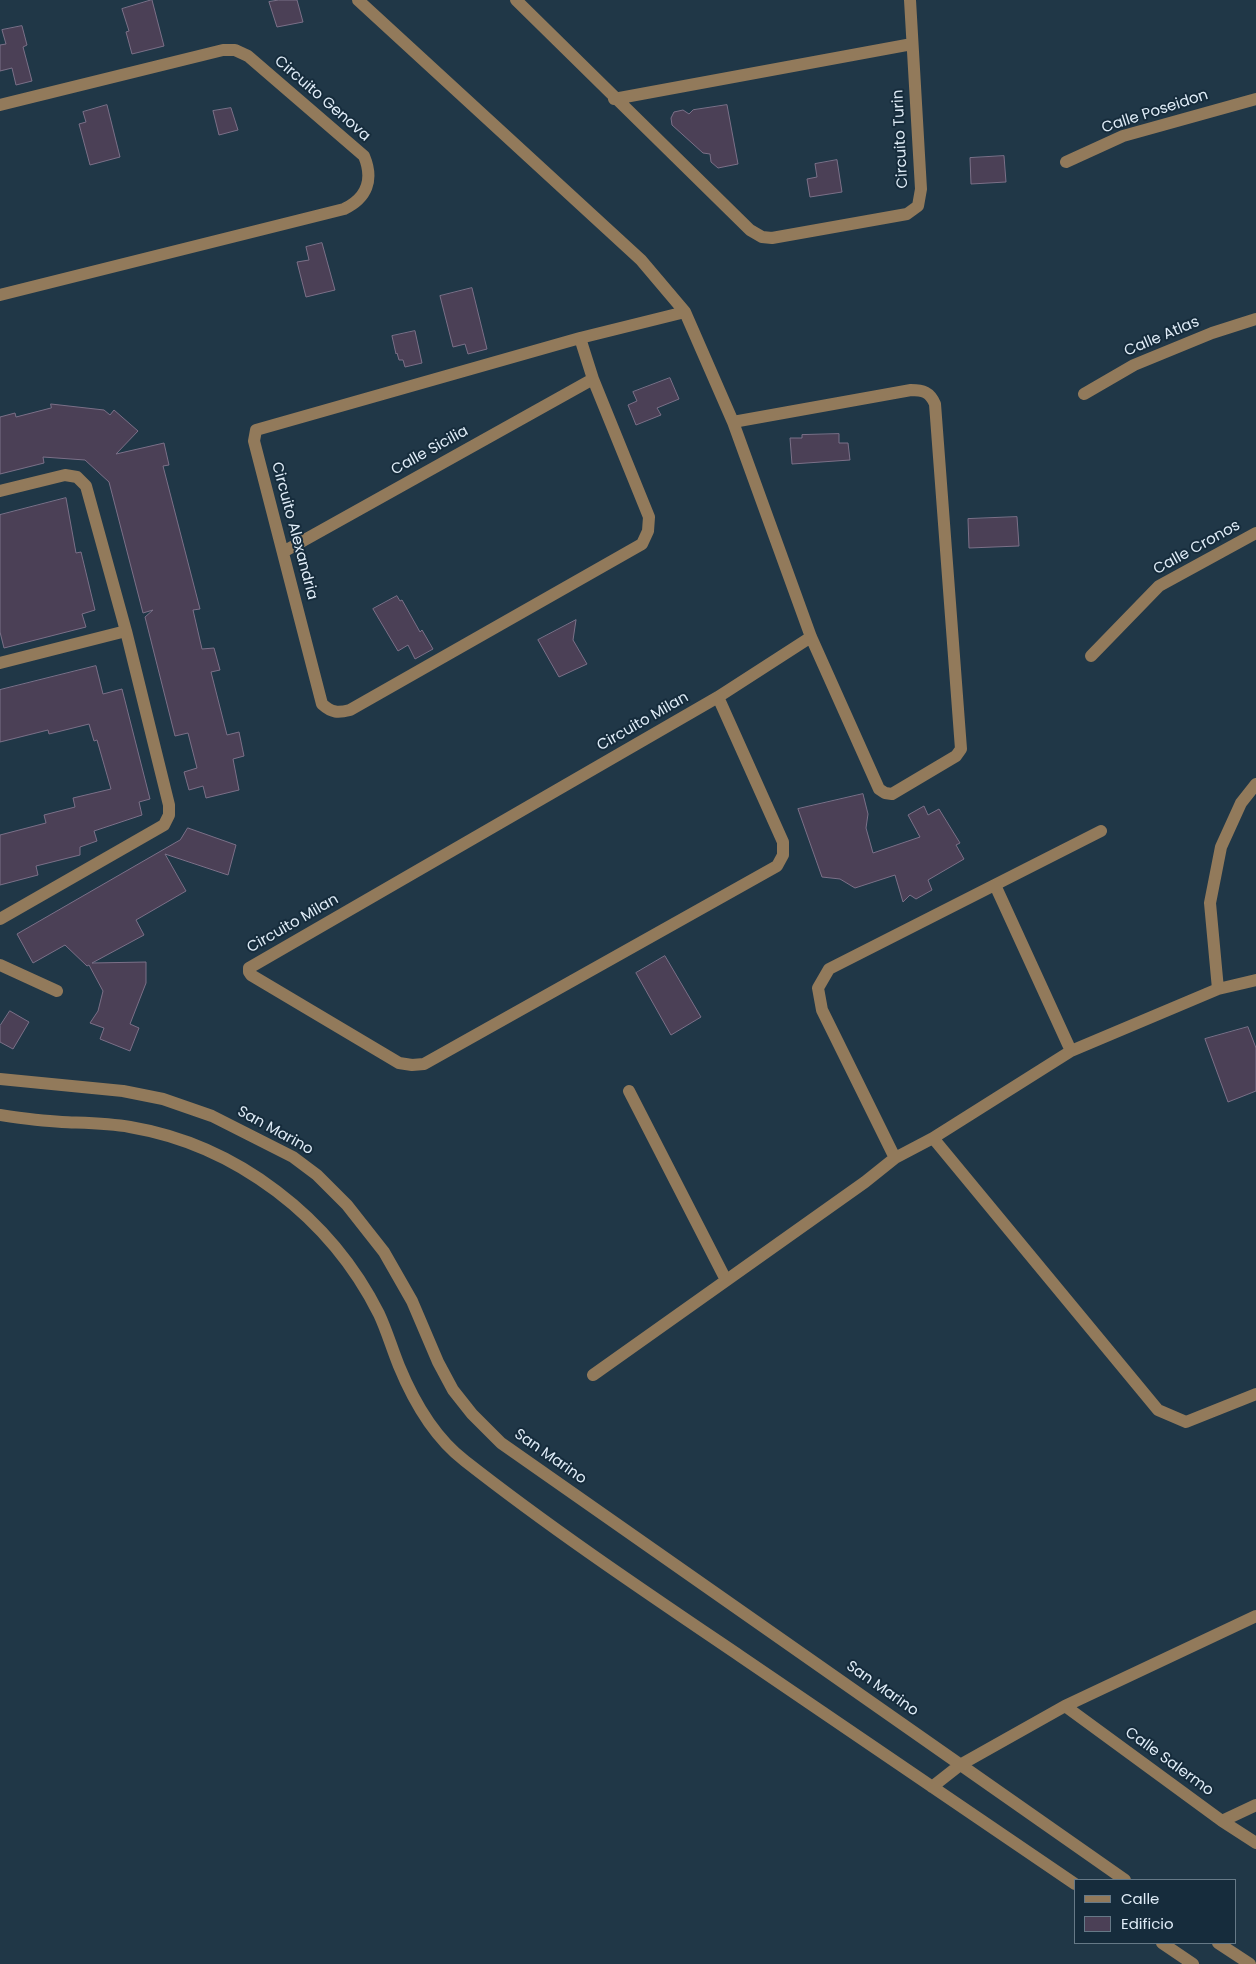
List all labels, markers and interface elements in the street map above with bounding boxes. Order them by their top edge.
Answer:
street label: Circuito Genova [270,52,374,146]
street label: Calle Poseidon [1100,86,1210,138]
street label: Circuito Turin [889,89,913,189]
street label: Calle Atlas [1122,313,1202,361]
street label: Calle Sicilia [388,422,472,480]
street label: Circuito Alexandria [267,460,321,602]
street label: Calle Cronos [1151,517,1243,579]
street label: Circuito Milan [594,689,692,755]
street label: Circuito Milan [244,891,342,957]
street label: San Marino [234,1103,316,1159]
street label: San Marino [510,1426,590,1488]
street label: San Marino [842,1658,922,1720]
street label: Calle Salermo [1121,1724,1217,1800]
legend [1074,1879,1236,1944]
text: Calle [1121,1888,1159,1909]
text: Edificio [1121,1913,1174,1934]

